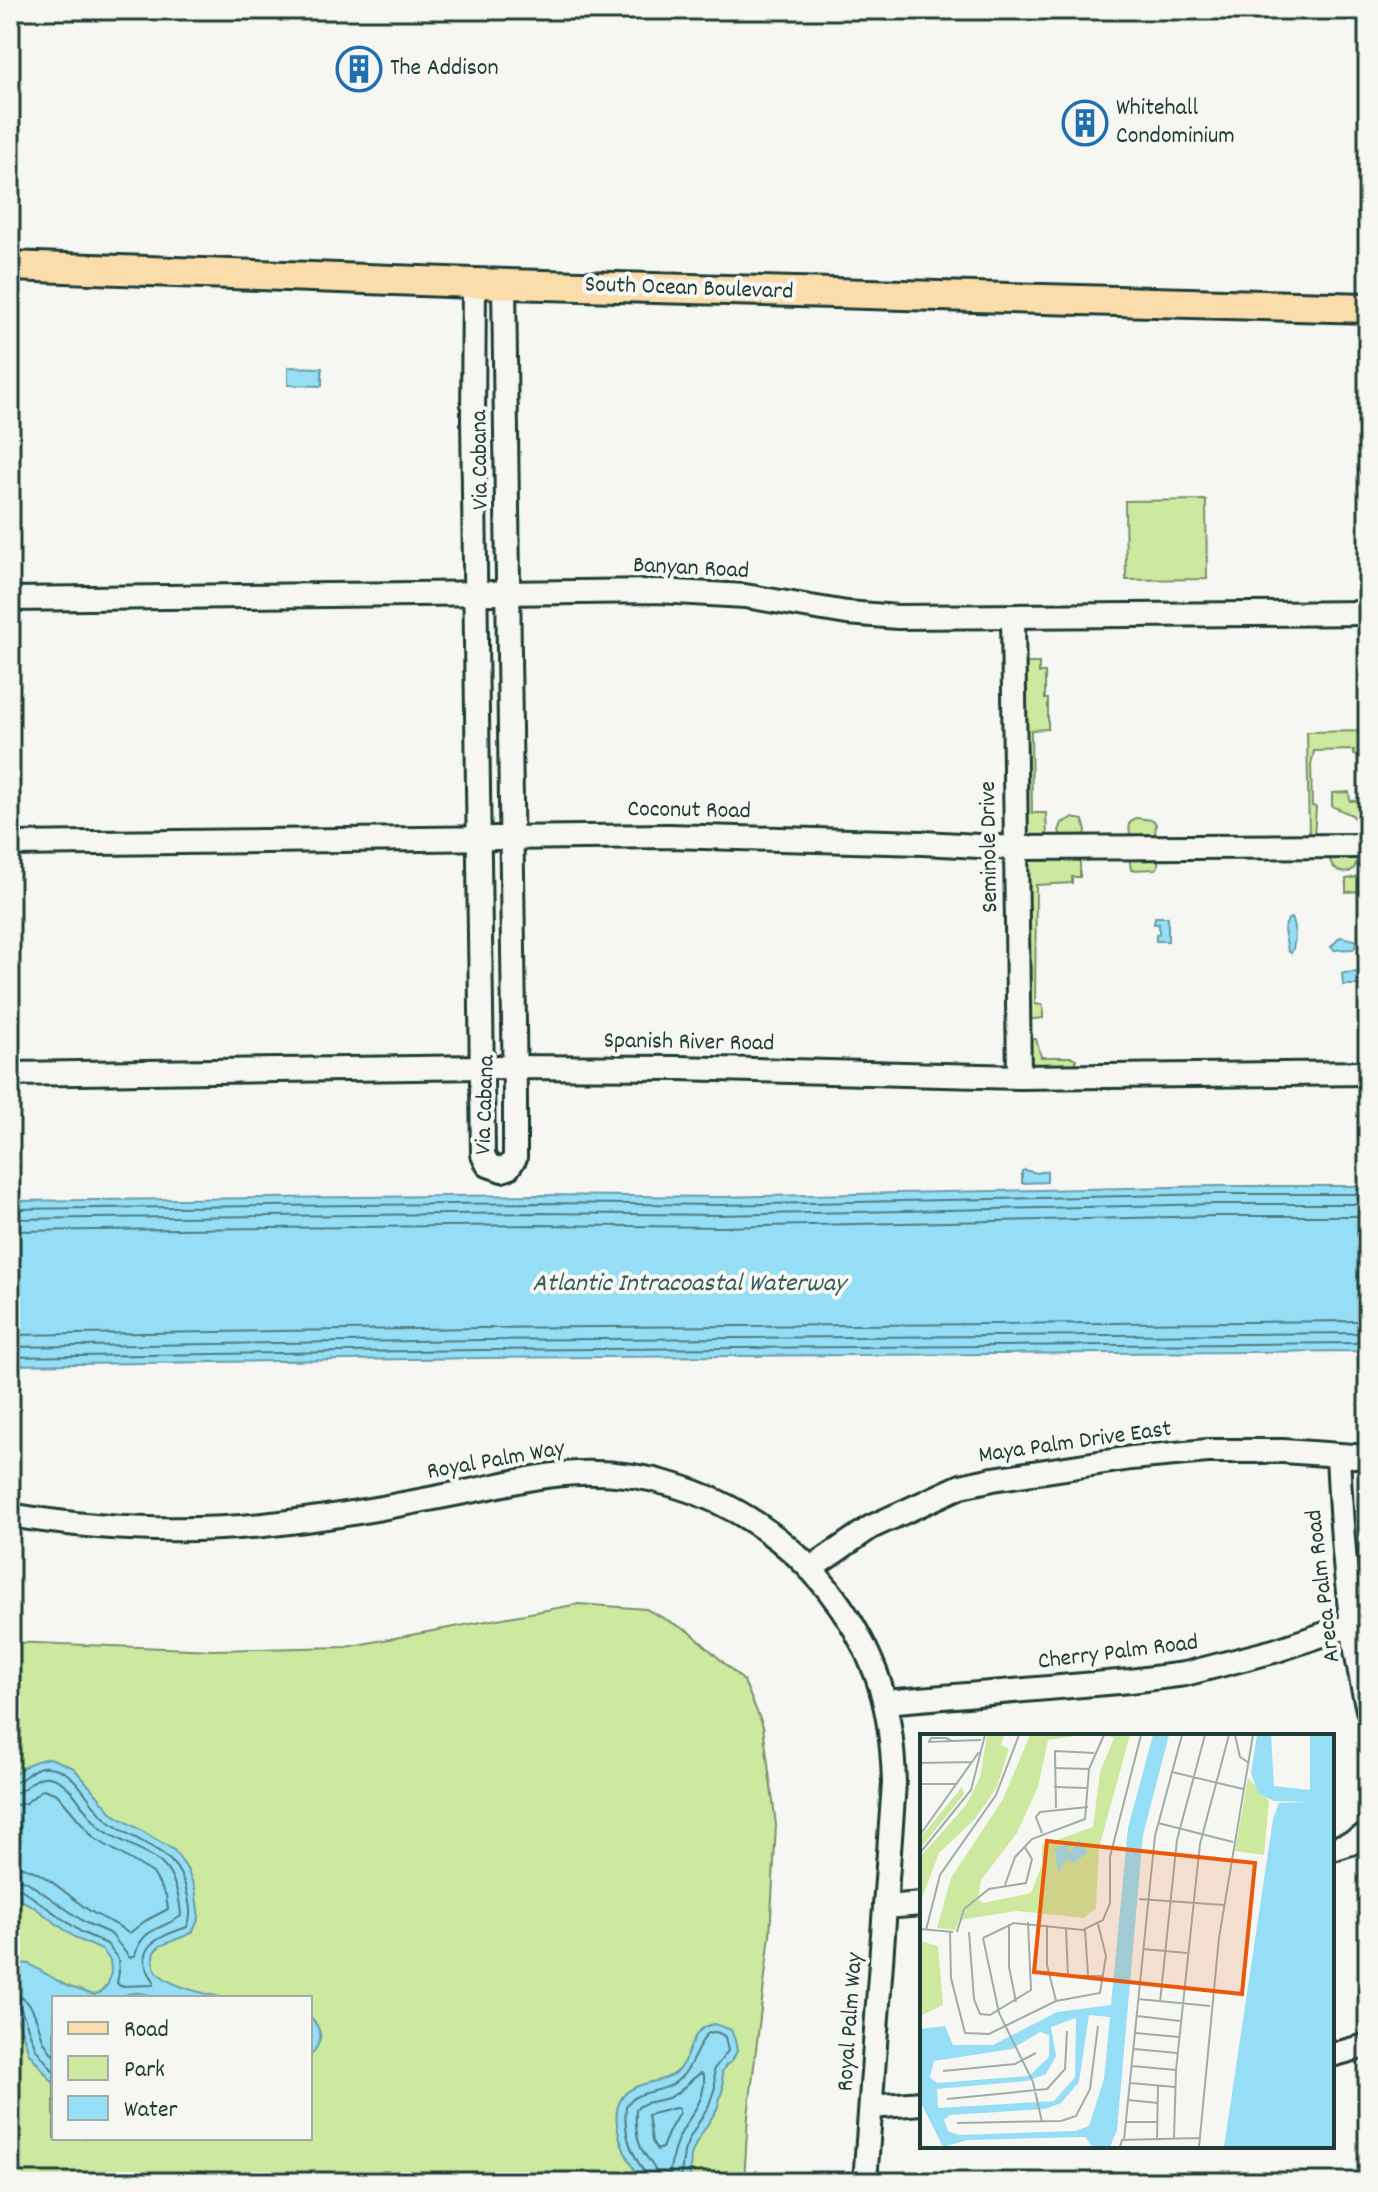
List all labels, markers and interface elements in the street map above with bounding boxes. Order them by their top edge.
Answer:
building icon: The Addison [335,45,383,93]
place label: The Addison [390,52,499,86]
place label: Whitehall Condominium [1116,92,1235,154]
building icon: Whitehall Condominium [1061,99,1109,147]
street label: South Ocean Boulevard [584,268,794,310]
street label: Via Cabana [463,409,499,510]
street label: Banyan Road [632,549,750,589]
street label: Seminole Drive [972,781,1008,913]
street label: Coconut Road [627,793,751,829]
street label: Spanish River Road [603,1025,775,1061]
street label: Via Cabana [467,1054,505,1155]
water label: Atlantic Intracoastal Waterway [533,1266,849,1303]
street label: Maya Palm Drive East [976,1413,1174,1473]
street label: Royal Palm Way [425,1432,569,1490]
street label: Areca Palm Road [1298,1508,1350,1664]
street label: Cherry Palm Road [1036,1626,1200,1680]
inset map [920,1734,1334,2148]
street label: Royal Palm Way [829,1950,873,2093]
legend [52,1996,312,2140]
text: Road [124,2014,169,2048]
text: Park [124,2054,165,2088]
text: Water [124,2094,177,2128]

